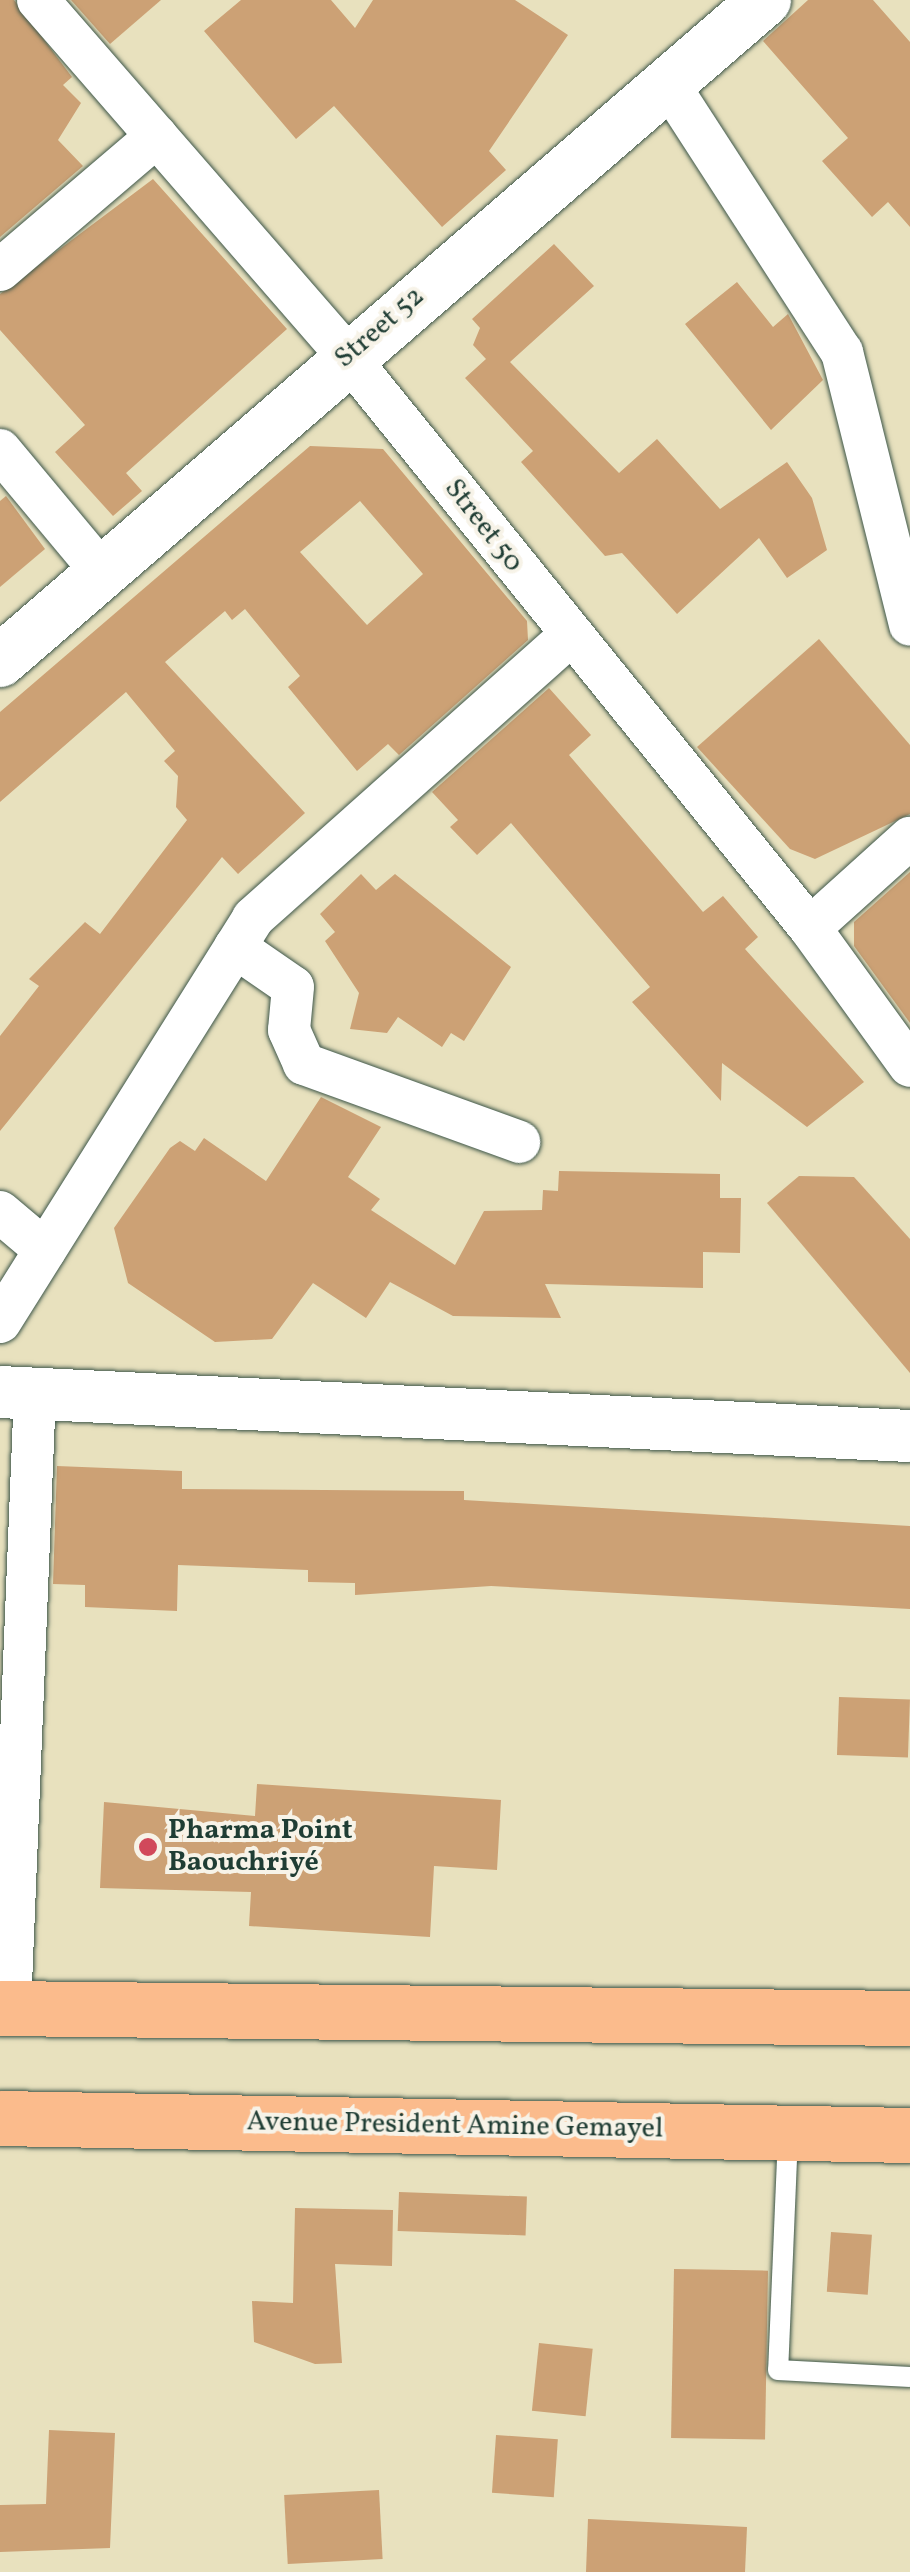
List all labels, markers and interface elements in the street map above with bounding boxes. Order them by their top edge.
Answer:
street label: Street 52 [328,280,432,376]
street label: Street 50 [436,473,530,579]
place label: Pharma Point Baouchriyé [168,1814,353,1880]
marker: Pharma Point Baouchriyé [137,1836,159,1858]
street label: Avenue President Amine Gemayel [246,2106,664,2146]

